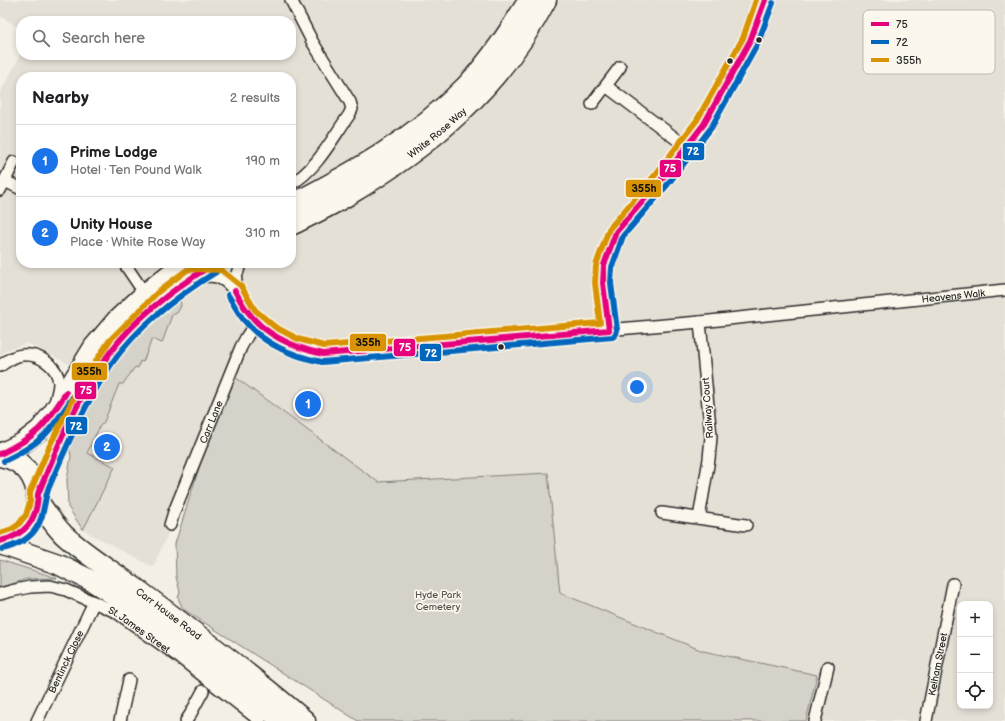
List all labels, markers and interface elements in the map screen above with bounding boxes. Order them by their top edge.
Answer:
legend [863,10,995,74]
search box [16,16,296,60]
text: 75 [896,18,908,31]
icon: search [30,27,52,49]
text: Search here [62,29,145,48]
unlabelled marker [754,35,764,45]
text: 72 [896,36,908,49]
text: 355h [896,54,921,67]
unlabelled marker [725,56,735,66]
text: Nearby [32,88,89,108]
text: 2 results [230,90,280,106]
street label: White Rose Way [405,105,469,161]
line badge: 72 [682,142,705,161]
text: Prime Lodge [70,143,157,162]
text: 72 [687,145,700,158]
text: 1 [42,153,48,169]
text: 190 m [246,153,280,169]
line badge: 75 [659,159,682,178]
text: Hotel · Ten Pound Walk [70,162,202,178]
text: 75 [664,162,677,175]
line badge: 355h [625,179,662,198]
text: 355h [631,182,657,195]
text: Unity House [70,215,152,234]
text: 2 [41,225,49,241]
text: 310 m [245,225,280,241]
text: Place · White Rose Way [70,234,205,250]
street label: Heavens Walk [921,287,986,306]
line badge: 355h [349,333,387,352]
text: 355h [355,336,381,349]
line badge: 75 [393,338,416,357]
text: 75 [399,341,412,354]
unlabelled marker [496,342,506,352]
line badge: 72 [419,343,442,362]
text: 72 [425,347,438,360]
line badge: 355h [71,362,108,381]
text: 355h [76,365,102,378]
your location [627,377,647,397]
street label: Railway Court [700,377,716,439]
line badge: 75 [74,381,97,400]
text: 75 [80,384,93,397]
pin: 1 [295,389,321,419]
street label: Carr Lane [197,399,226,445]
line badge: 72 [65,416,88,435]
text: 72 [70,420,83,433]
pin: 2 [94,432,120,462]
street label: Carr House Road [133,586,204,643]
park label: Hyde Park Cemetery [415,589,461,613]
map controls [957,601,993,709]
button: + [957,601,993,637]
street label: St. James Street [106,604,172,656]
street label: Bentinck Close [46,628,87,695]
street label: Kelham Street [926,632,950,697]
button: − [957,637,993,673]
button: locate [957,673,993,709]

